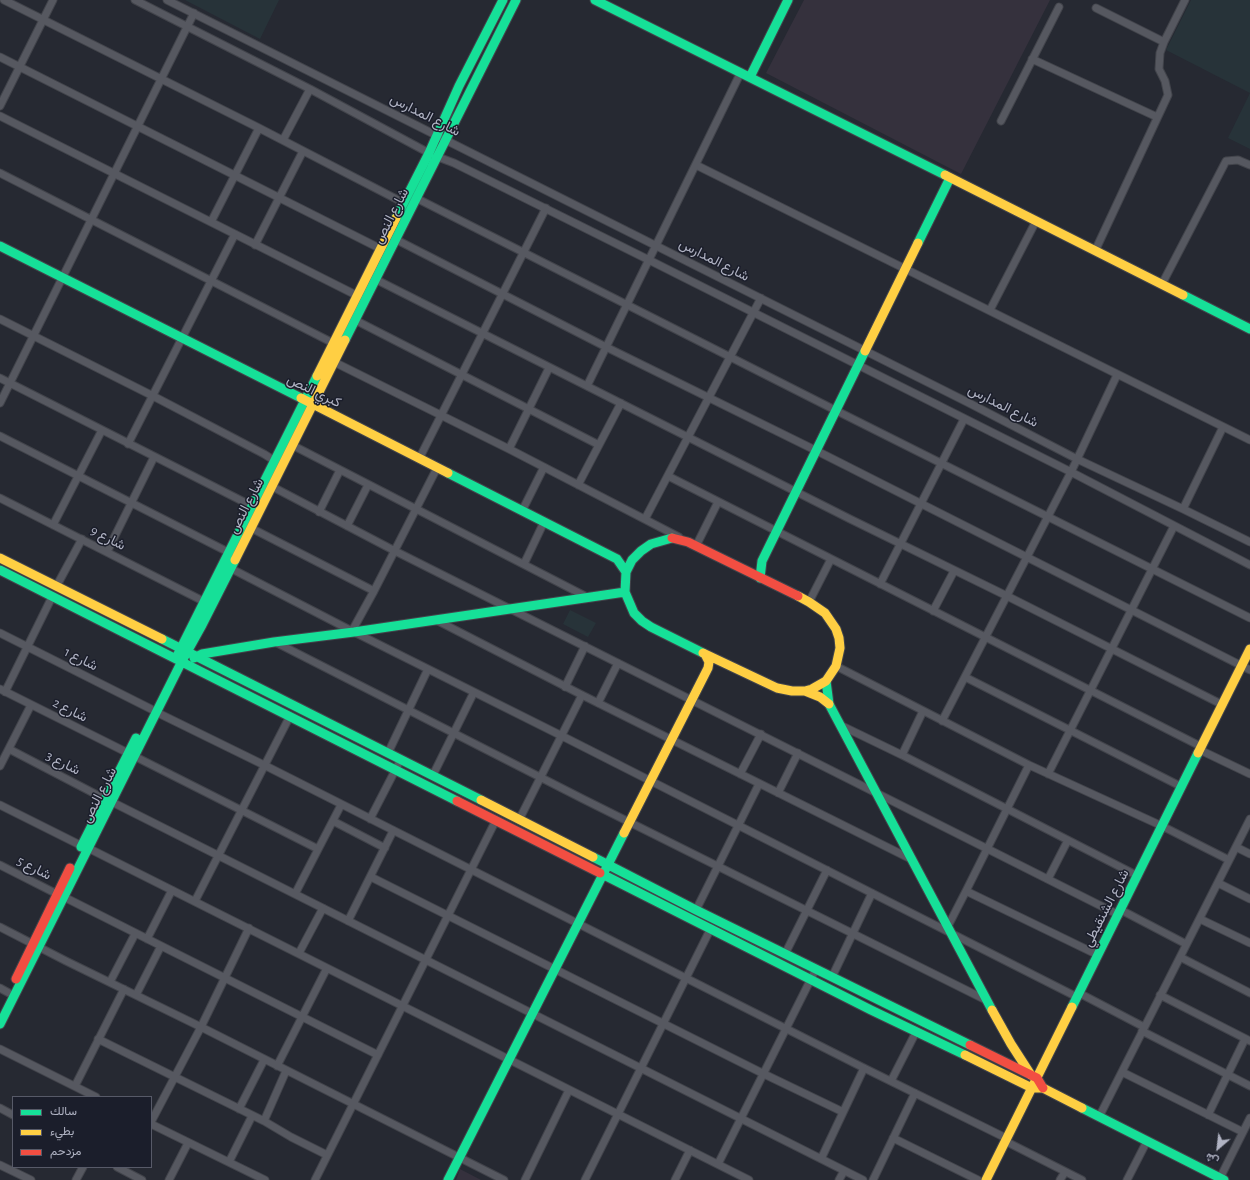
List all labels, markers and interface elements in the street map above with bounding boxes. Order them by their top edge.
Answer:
street label: شارع المدارس [387,90,463,140]
street label: شارع النص [370,185,412,247]
street label: شارع المدارس [676,235,752,285]
street label: كبري النص [284,371,344,411]
street label: شارع المدارس [965,381,1041,431]
street label: شارع النص [225,475,267,537]
street label: شارع 9 [88,522,128,554]
street label: شارع 1 [61,644,101,674]
street label: شارع 2 [50,694,90,726]
street label: شارع 3 [43,747,83,779]
street label: شارع النص [78,764,120,826]
street label: شارع 5 [14,852,54,884]
street label: شارع الشنقيطي [1079,866,1133,950]
legend [12,1096,152,1168]
text: سالك [50,1105,77,1117]
text: بطيء [50,1125,74,1137]
north arrow [1198,1128,1238,1168]
text: مزدحم [50,1145,81,1157]
text: ش [1204,1151,1221,1167]

